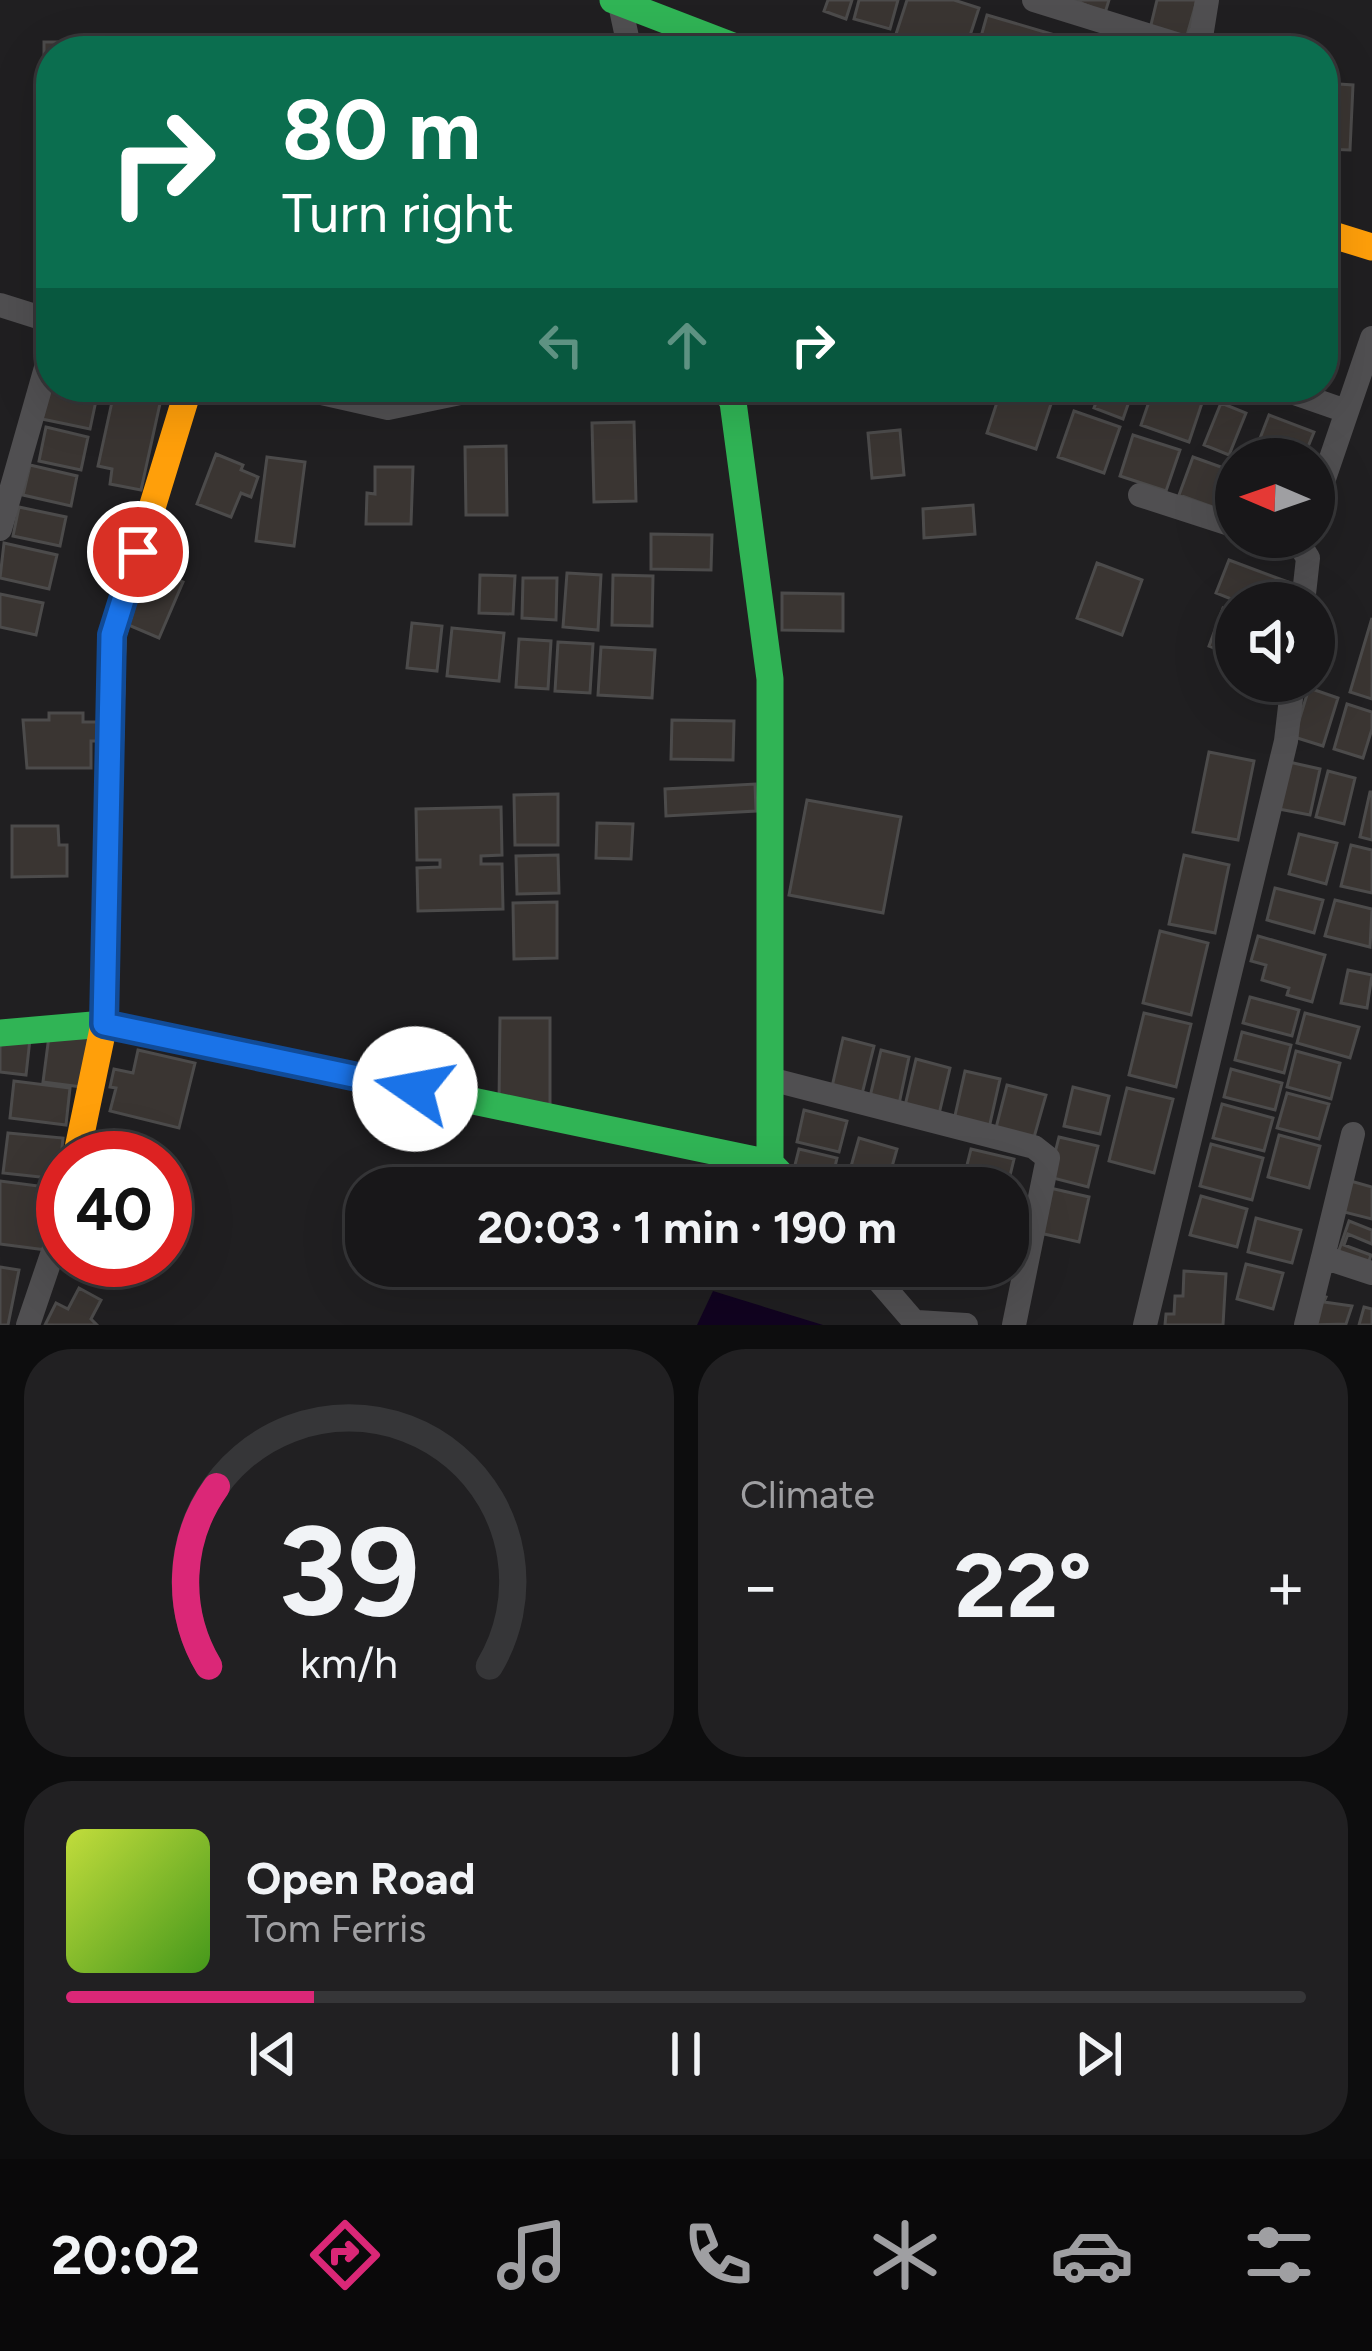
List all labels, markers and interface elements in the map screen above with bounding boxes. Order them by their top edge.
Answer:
text: 80 m [282,79,481,180]
icon: right [84,84,240,240]
text: Turn right [282,181,514,246]
icon: left [528,312,594,378]
icon: ahead [654,312,720,378]
icon: right [780,312,846,378]
north arrow [1215,438,1335,558]
map controls [1215,438,1335,702]
pin [87,501,189,603]
icon: arrive [105,519,171,585]
button: sound [1215,582,1335,702]
position arrow [352,1026,478,1152]
speed limit sign: 40 [36,1131,192,1287]
text: 20:03 · 1 min · 190 m [477,1200,897,1254]
text: Climate [740,1471,875,1518]
text: 39 [278,1496,420,1646]
text: 22° [954,1531,1092,1640]
text: − [740,1546,781,1626]
text: + [1265,1546,1306,1626]
text: km/h [300,1637,398,1689]
text: Open Road [246,1851,476,1905]
text: Tom Ferris [246,1905,426,1952]
icon: previous [240,2021,306,2087]
icon: pause [653,2021,719,2087]
icon: next [1066,2021,1132,2087]
icon: directions [303,2213,387,2297]
icon: music [490,2213,574,2297]
icon: phone [676,2213,760,2297]
icon: climate [863,2213,947,2297]
icon: car [1050,2213,1134,2297]
icon: filters [1237,2213,1321,2297]
text: 20:02 [51,2223,200,2288]

